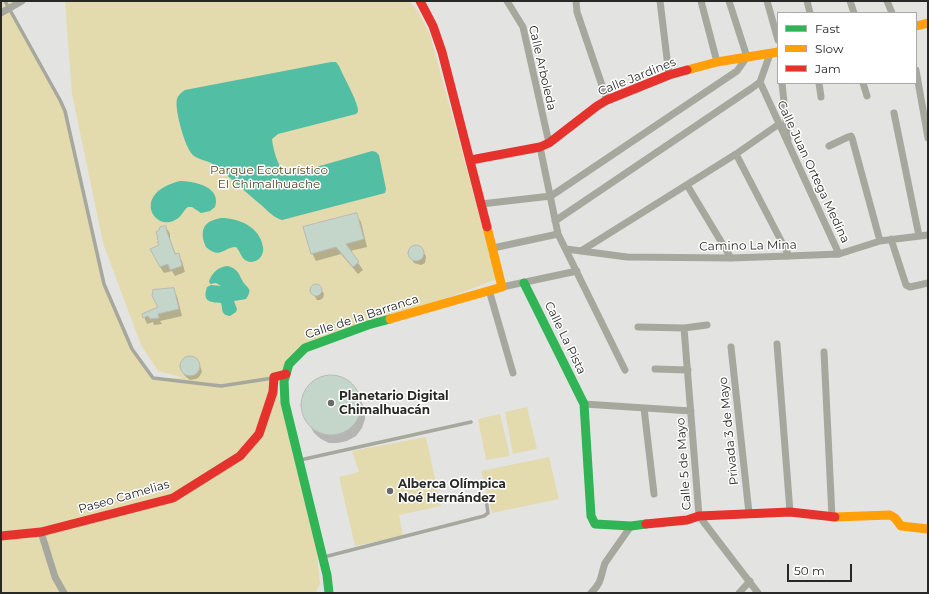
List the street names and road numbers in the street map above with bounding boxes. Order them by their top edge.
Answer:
street label: Calle Arboleda [525,24,559,112]
street label: Calle Jardines [596,55,678,99]
street label: Calle Juan Ortega Medina [774,99,852,245]
street label: Camino La Mina [699,238,797,254]
street label: Calle de la Barranca [303,292,421,342]
street label: Calle La Pista [541,299,589,377]
street label: Privada 3 de Mayo [716,376,742,486]
street label: Calle 5 de Mayo [674,417,694,511]
street label: Paseo Camelias [77,477,171,517]

